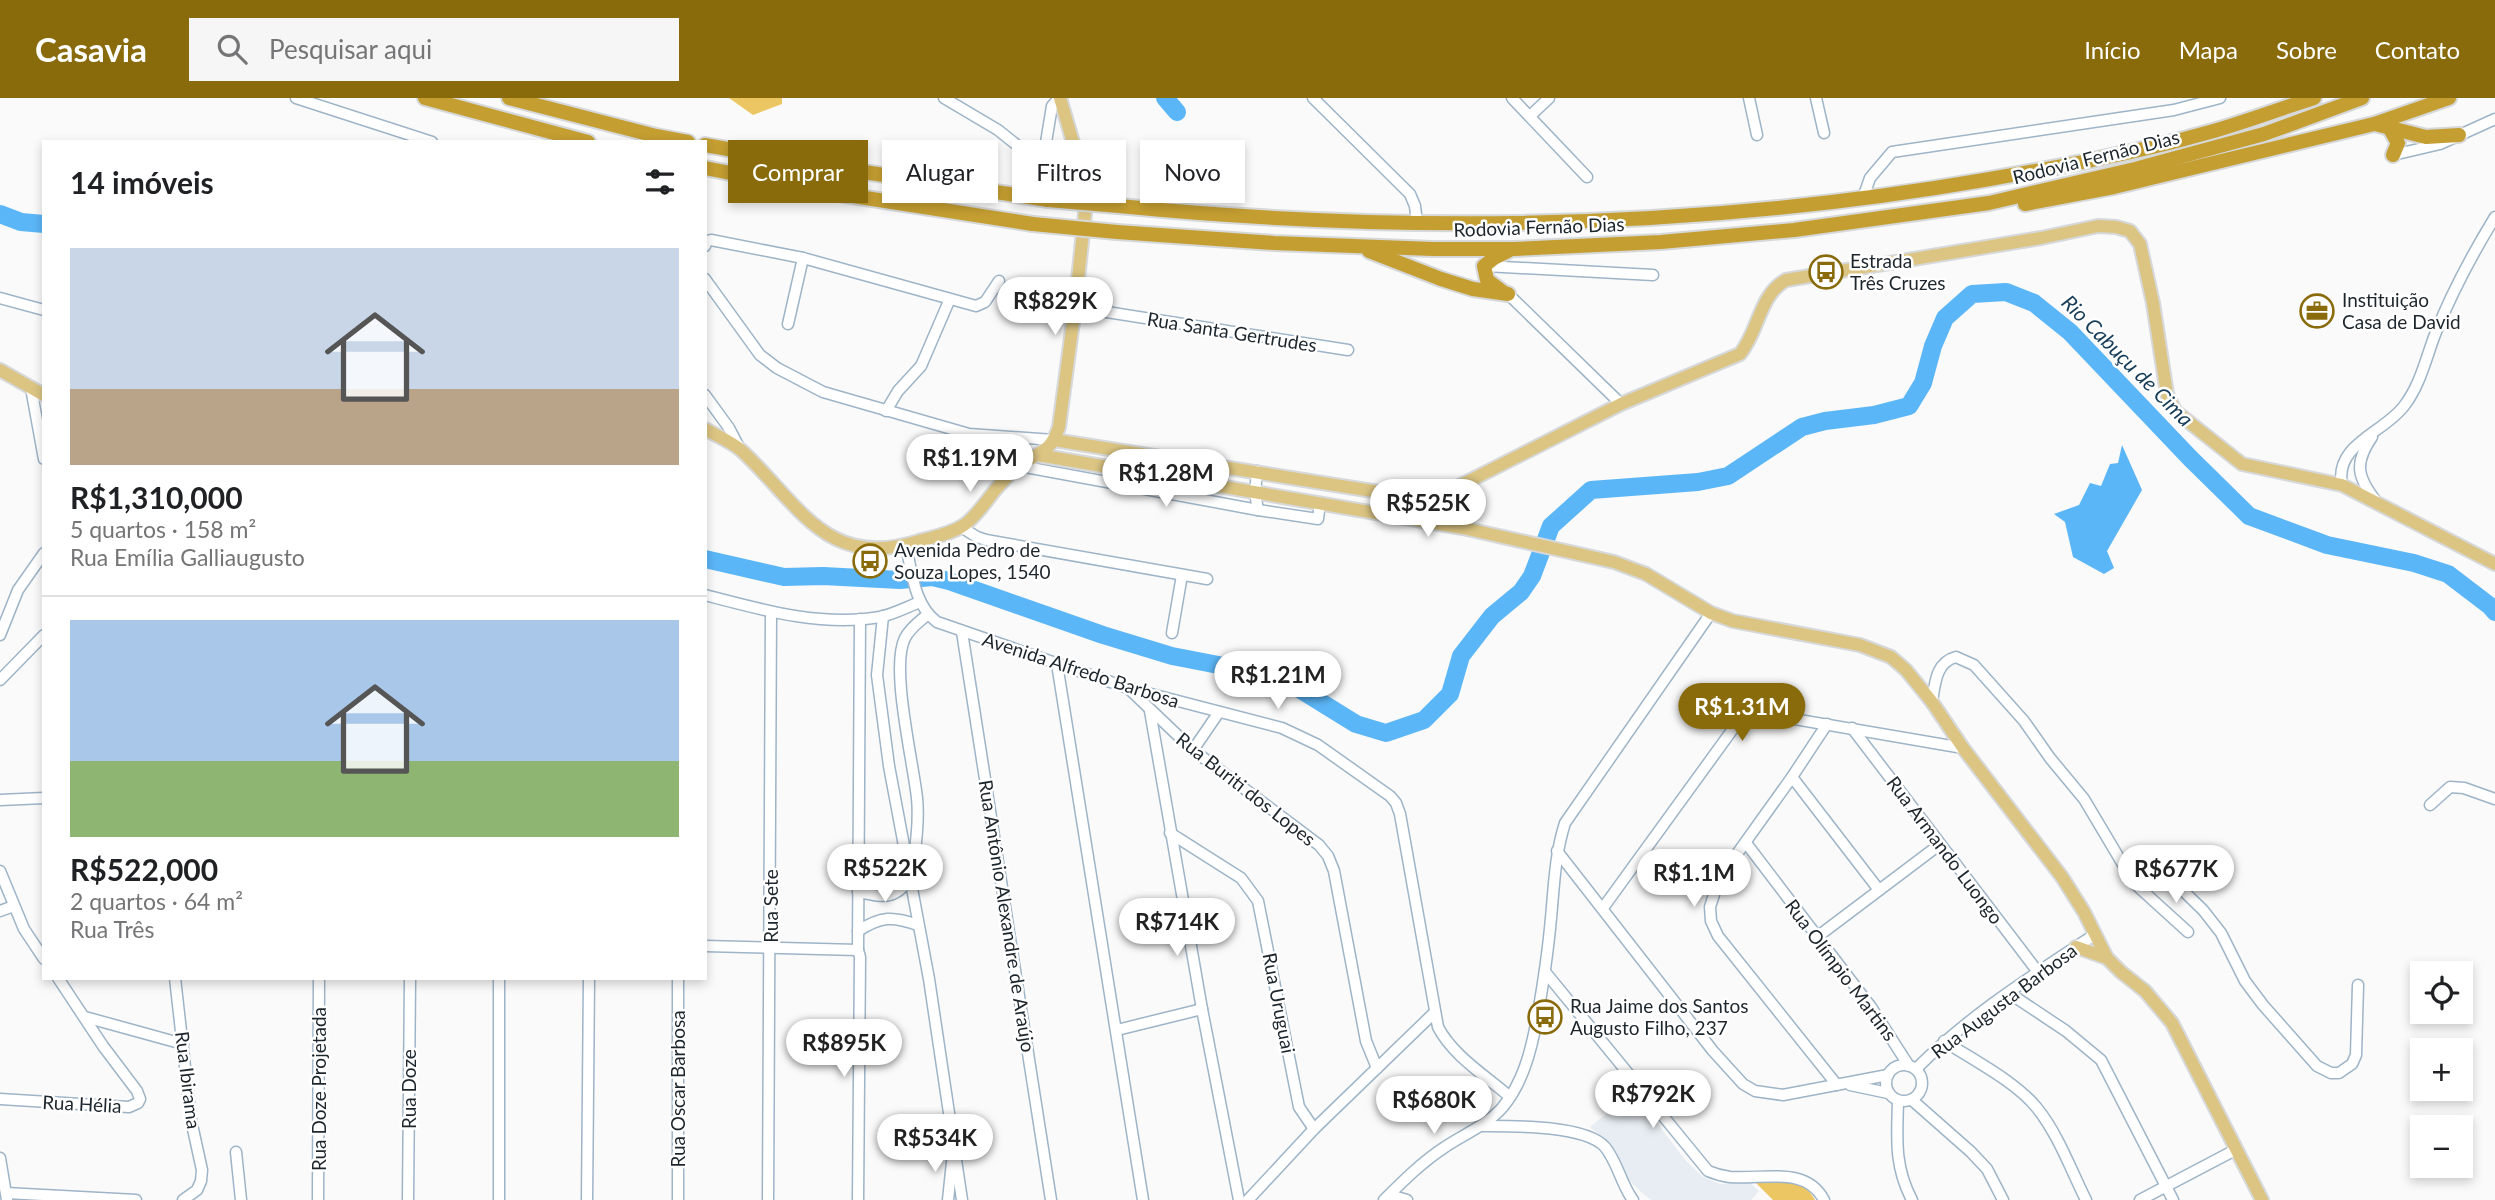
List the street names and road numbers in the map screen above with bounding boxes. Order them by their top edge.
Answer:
street label: Rodovia Fernão Dias [2010,125,2182,188]
street label: Rodovia Fernão Dias [1453,212,1625,241]
street label: Rua Santa Gertrudes [1146,307,1319,356]
street label: Avenida Alfredo Barbosa [980,627,1182,712]
street label: Rua Buriti dos Lopes [1172,727,1321,850]
street label: Rua Armando Luongo [1882,771,2008,928]
street label: Rua Antônio Alexandre de Araújo [975,778,1040,1054]
street label: Rua Sete [759,869,782,943]
street label: Rua Olímpio Martins [1781,894,1902,1045]
street label: Rua Augusta Barbosa [1926,938,2081,1063]
street label: Rua Uruguai [1258,951,1301,1055]
street label: Rua Doze Projetada [307,1007,330,1171]
street label: Rua Oscar Barbosa [666,1010,689,1168]
street label: Rua Ibirama [171,1030,206,1130]
street label: Rua Doze [397,1049,420,1129]
street label: Rua Hélia [42,1090,122,1117]

